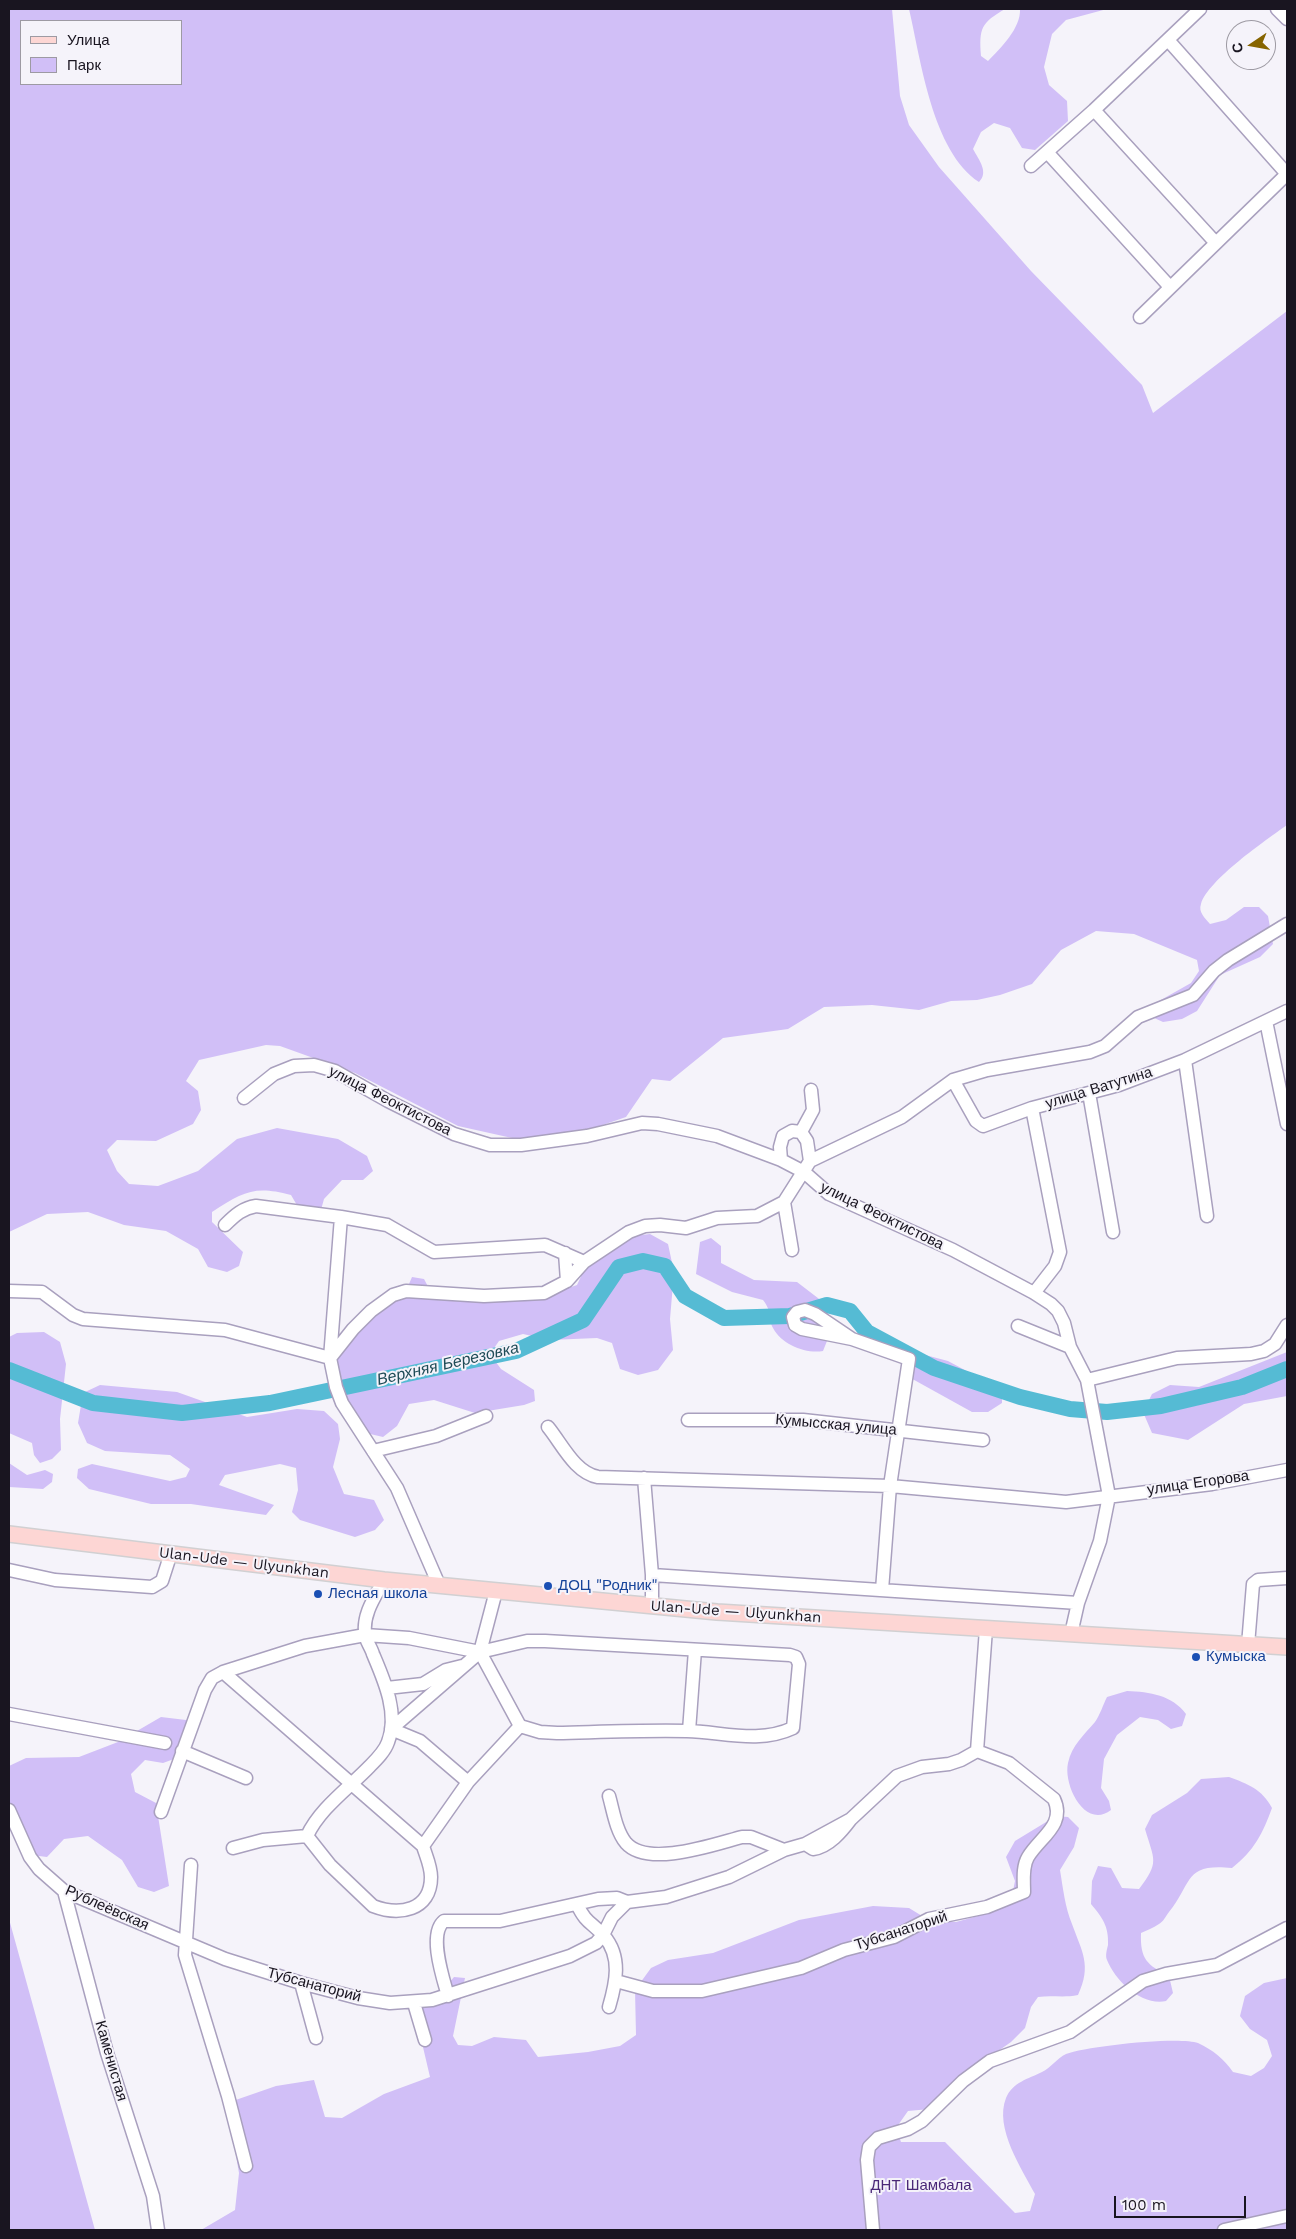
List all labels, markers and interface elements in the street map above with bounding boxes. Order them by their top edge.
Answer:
legend [20,20,182,85]
north arrow [1226,20,1276,70]
text: Улица [67,31,110,49]
text: С [1228,41,1246,55]
text: Парк [67,56,101,74]
street label: улица Феоктистова [326,1062,454,1140]
street label: улица Ватутина [1043,1063,1155,1113]
street label: улица Феоктистова [817,1178,947,1254]
water label: Верхняя Березовка [375,1338,521,1390]
street label: Кумысская улица [775,1411,897,1439]
street label: улица Егорова [1146,1467,1250,1499]
street label: Ulan-Ude — Ulyunkhan [158,1544,330,1582]
place label: ДОЦ "Родник" [558,1577,657,1595]
marker: ДОЦ "Родник" [542,1580,554,1592]
place label: Лесная школа [328,1585,427,1603]
marker: Лесная школа [312,1588,324,1600]
street label: Ulan-Ude — Ulyunkhan [650,1597,822,1627]
place label: Кумыска [1206,1648,1266,1666]
marker: Кумыска [1190,1651,1202,1663]
street label: Рублеёвская [62,1882,152,1934]
street label: Тубсанаторий [852,1908,950,1954]
street label: Тубсанаторий [265,1964,363,2006]
street label: Каменистая [91,2019,131,2103]
park label: ДНТ Шамбала [870,2177,972,2195]
scale bar [1116,2186,1248,2218]
text: 100 m [1122,2196,1166,2214]

